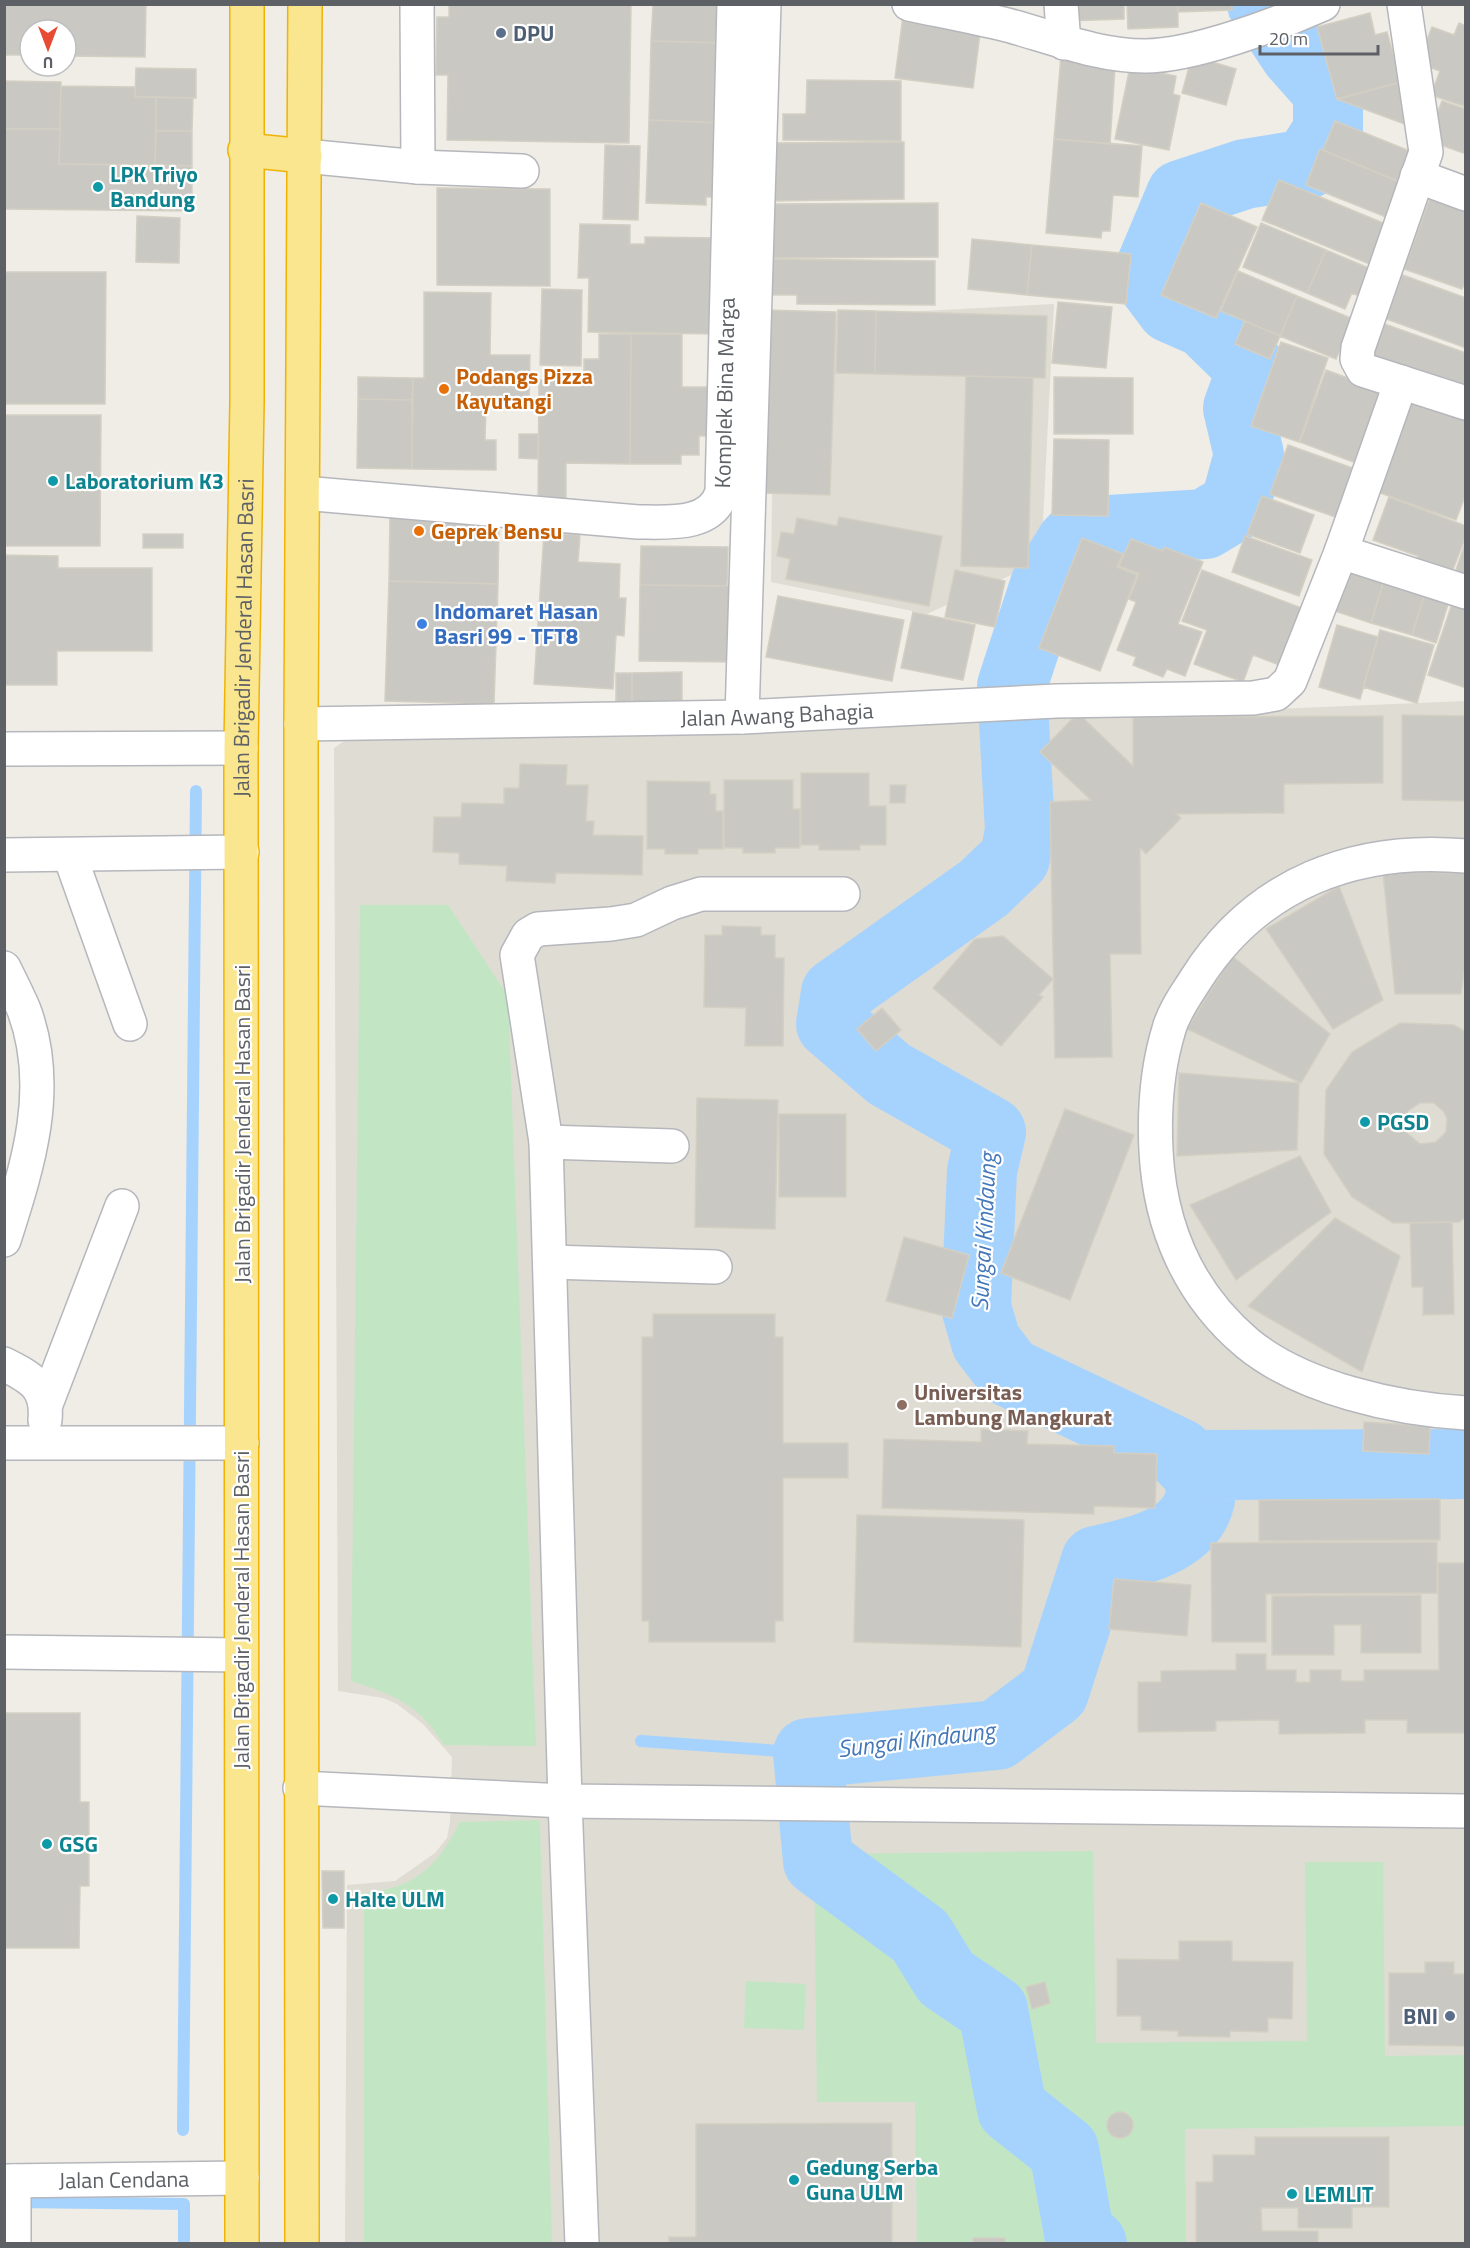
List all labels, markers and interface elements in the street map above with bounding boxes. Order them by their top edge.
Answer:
place label: DPU [513,16,554,50]
north arrow [18,18,78,78]
scale bar [1260,18,1378,56]
text: 20 m [1269,25,1308,52]
marker: DPU [494,26,508,40]
text: U [43,51,53,75]
place label: LPK Triyo Bandung [110,157,198,216]
marker: LPK Triyo Bandung [91,180,105,194]
street label: Komplek Bina Marga [705,297,744,489]
place label: Podangs Pizza Kayutangi [456,359,593,418]
marker: Podangs Pizza Kayutangi [437,382,451,396]
place label: Laboratorium K3 [65,464,224,498]
marker: Laboratorium K3 [46,474,60,488]
street label: Jalan Brigadir Jenderal Hasan Basri [224,478,263,798]
place label: Geprek Bensu [431,514,563,548]
marker: Geprek Bensu [412,524,426,538]
place label: Indomaret Hasan Basri 99 - TFT8 [434,594,598,653]
marker: Indomaret Hasan Basri 99 - TFT8 [415,617,429,631]
street label: Jalan Awang Bahagia [680,693,874,735]
street label: Jalan Brigadir Jenderal Hasan Basri [225,965,259,1283]
place label: PGSD [1377,1105,1429,1139]
marker: PGSD [1358,1115,1372,1129]
water label: Sungai Kindaung [961,1149,1005,1312]
place label: Universitas Lambung Mangkurat [914,1375,1112,1434]
marker: Universitas Lambung Mangkurat [895,1398,909,1412]
street label: Jalan Brigadir Jenderal Hasan Basri [224,1451,258,1769]
water label: Sungai Kindaung [835,1711,999,1766]
place label: GSG [59,1827,98,1861]
marker: GSG [40,1837,54,1851]
place label: Halte ULM [345,1882,445,1916]
marker: Halte ULM [326,1892,340,1906]
place label: BNI [1403,1999,1438,2033]
marker: BNI [1443,2009,1457,2023]
place label: Gedung Serba Guna ULM [806,2150,938,2209]
street label: Jalan Cendana [59,2162,189,2197]
marker: Gedung Serba Guna ULM [787,2173,801,2187]
place label: LEMLIT [1304,2177,1374,2211]
marker: LEMLIT [1285,2187,1299,2201]

